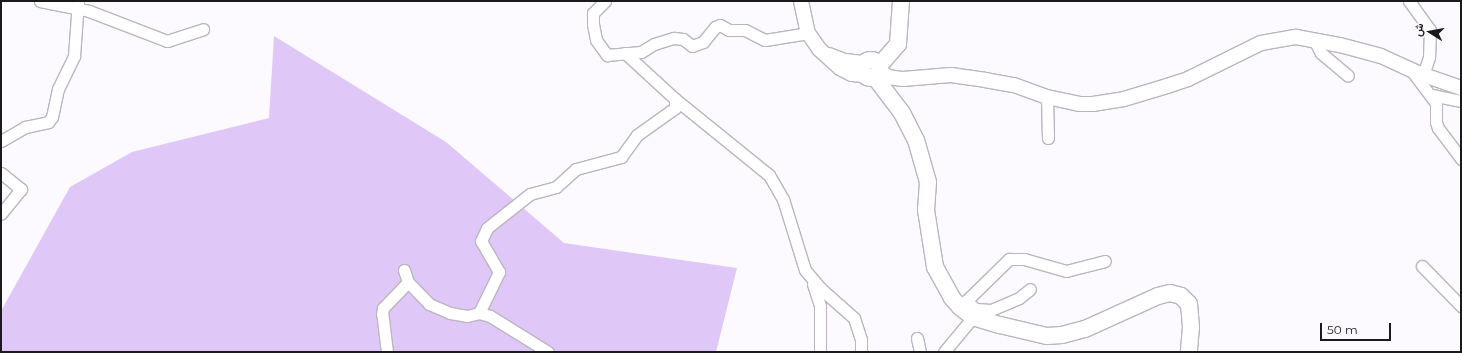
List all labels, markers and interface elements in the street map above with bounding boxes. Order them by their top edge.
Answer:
north arrow [1410,12,1450,52]
text: ش [1410,22,1426,38]
scale bar [1322,315,1393,341]
text: 50 m [1327,322,1358,337]

